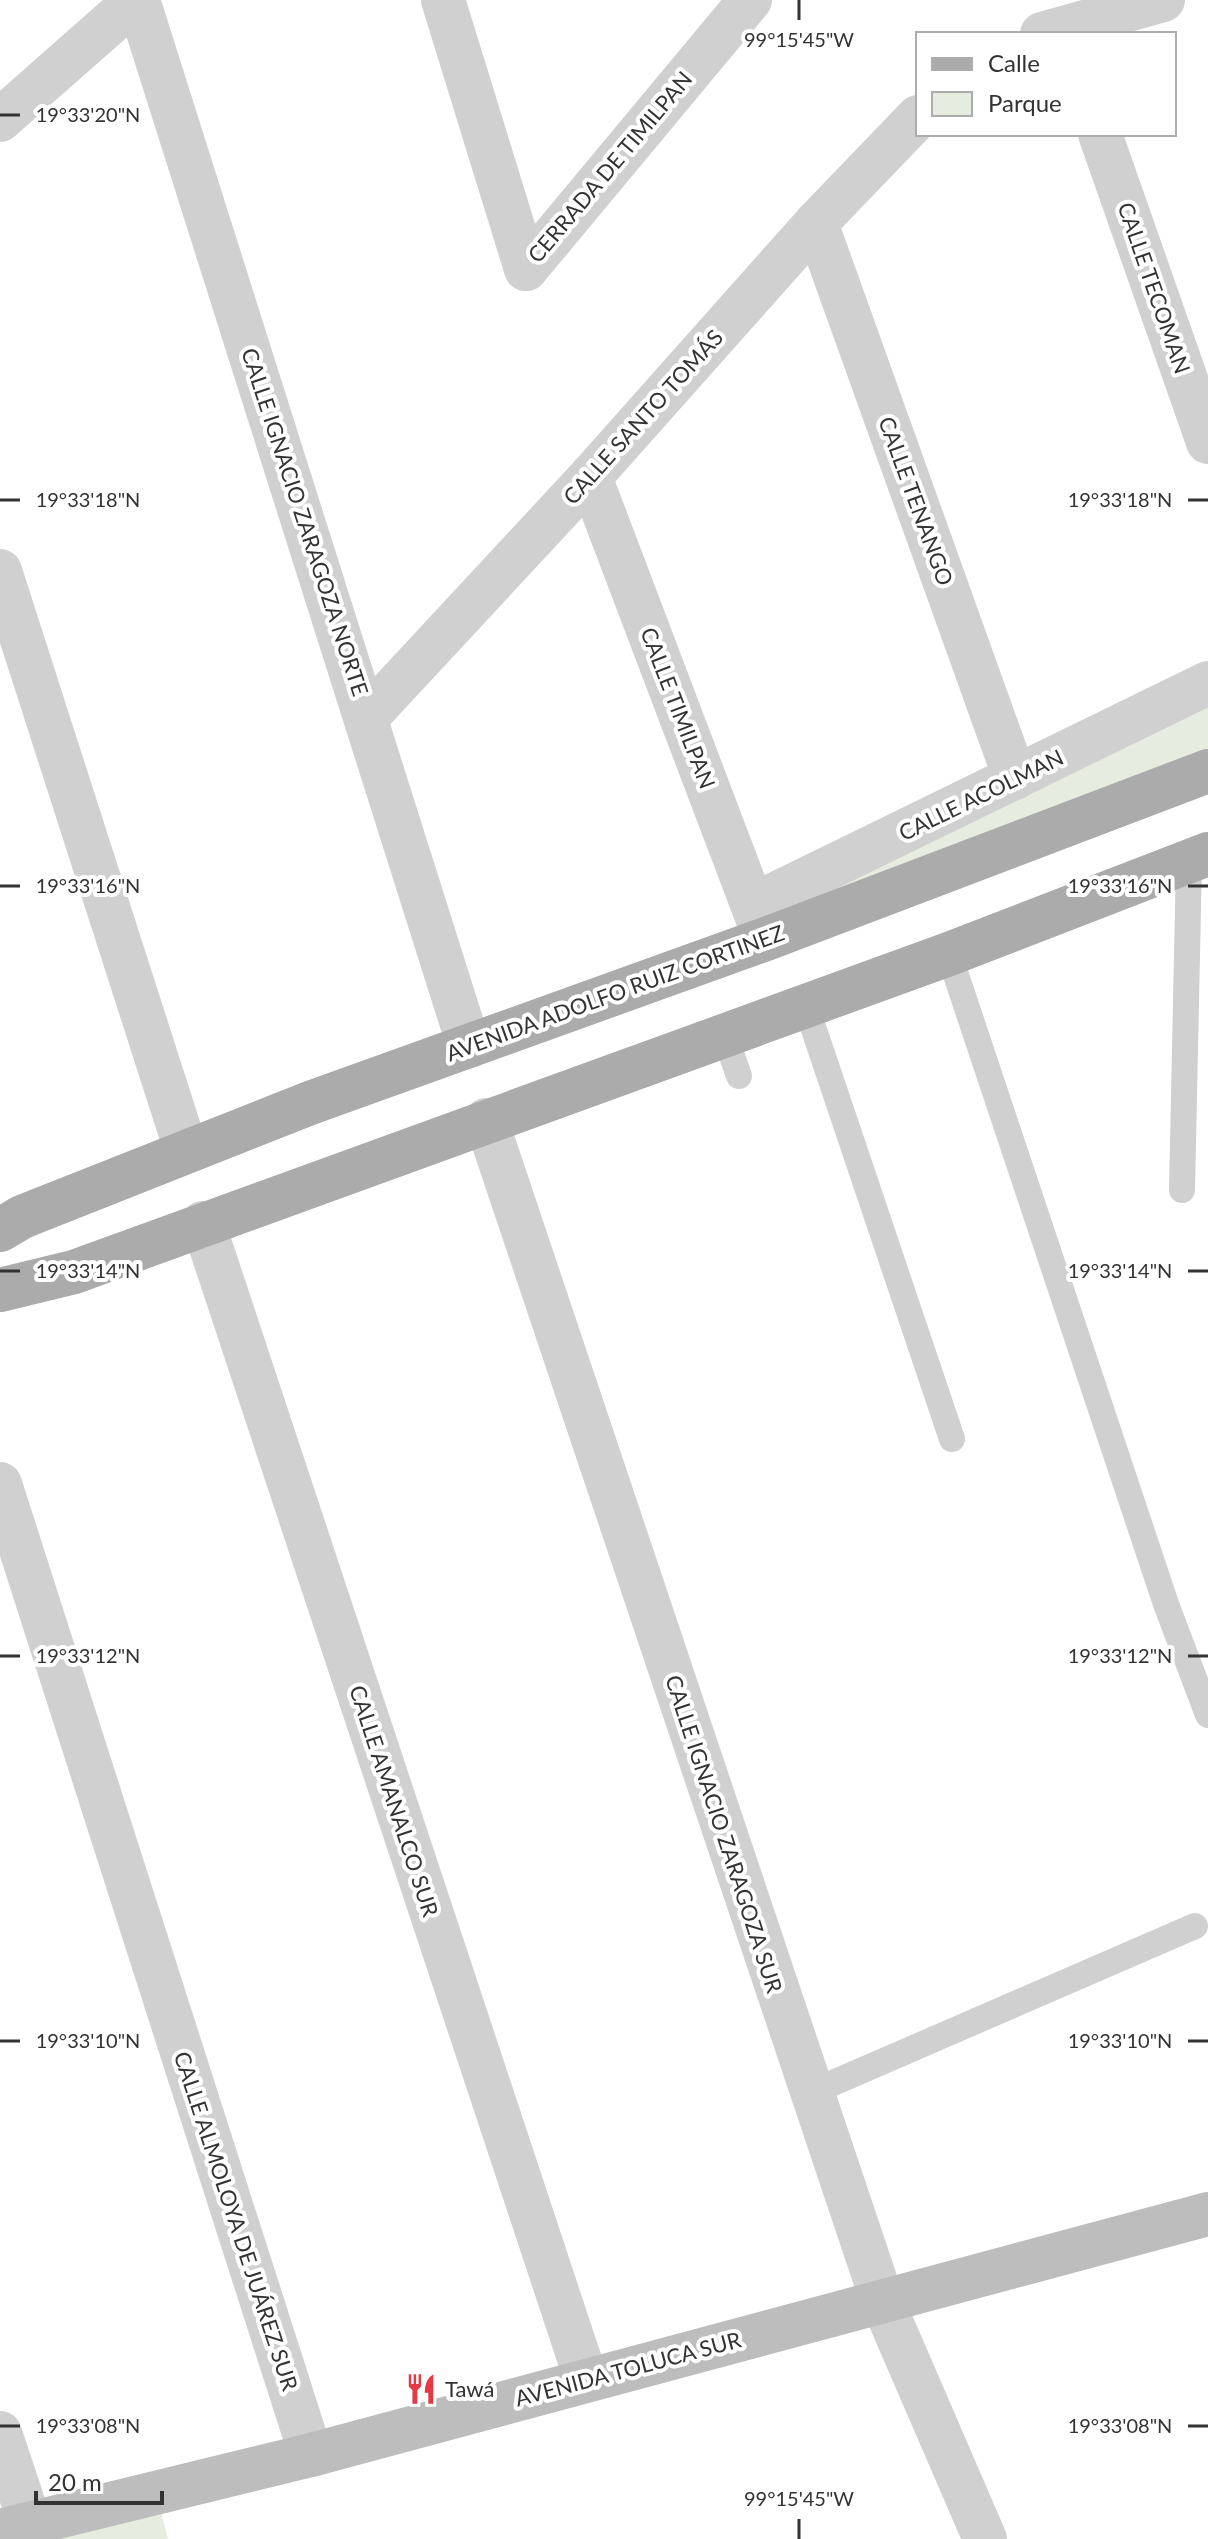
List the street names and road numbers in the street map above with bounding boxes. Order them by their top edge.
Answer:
street label: CERRADA DE TIMILPAN [522,66,697,268]
street label: CALLE TECOMAN [1113,199,1196,377]
street label: CALLE SANTO TOMÁS [557,324,728,510]
street label: CALLE IGNACIO ZARAGOZA NORTE [236,344,375,699]
street label: CALLE TENANGO [873,413,960,589]
street label: CALLE TIMILPAN [635,623,722,792]
street label: CALLE ACOLMAN [894,743,1067,846]
street label: AVENIDA ADOLFO RUIZ CORTINEZ [442,919,788,1066]
street label: CALLE IGNACIO ZARAGOZA SUR [660,1671,789,1996]
street label: CALLE AMANALCO SUR [344,1682,445,1920]
street label: CALLE ALMOLOYA DE JUÁREZ SUR [169,2048,304,2394]
street label: AVENIDA TOLUCA SUR [512,2325,744,2412]

